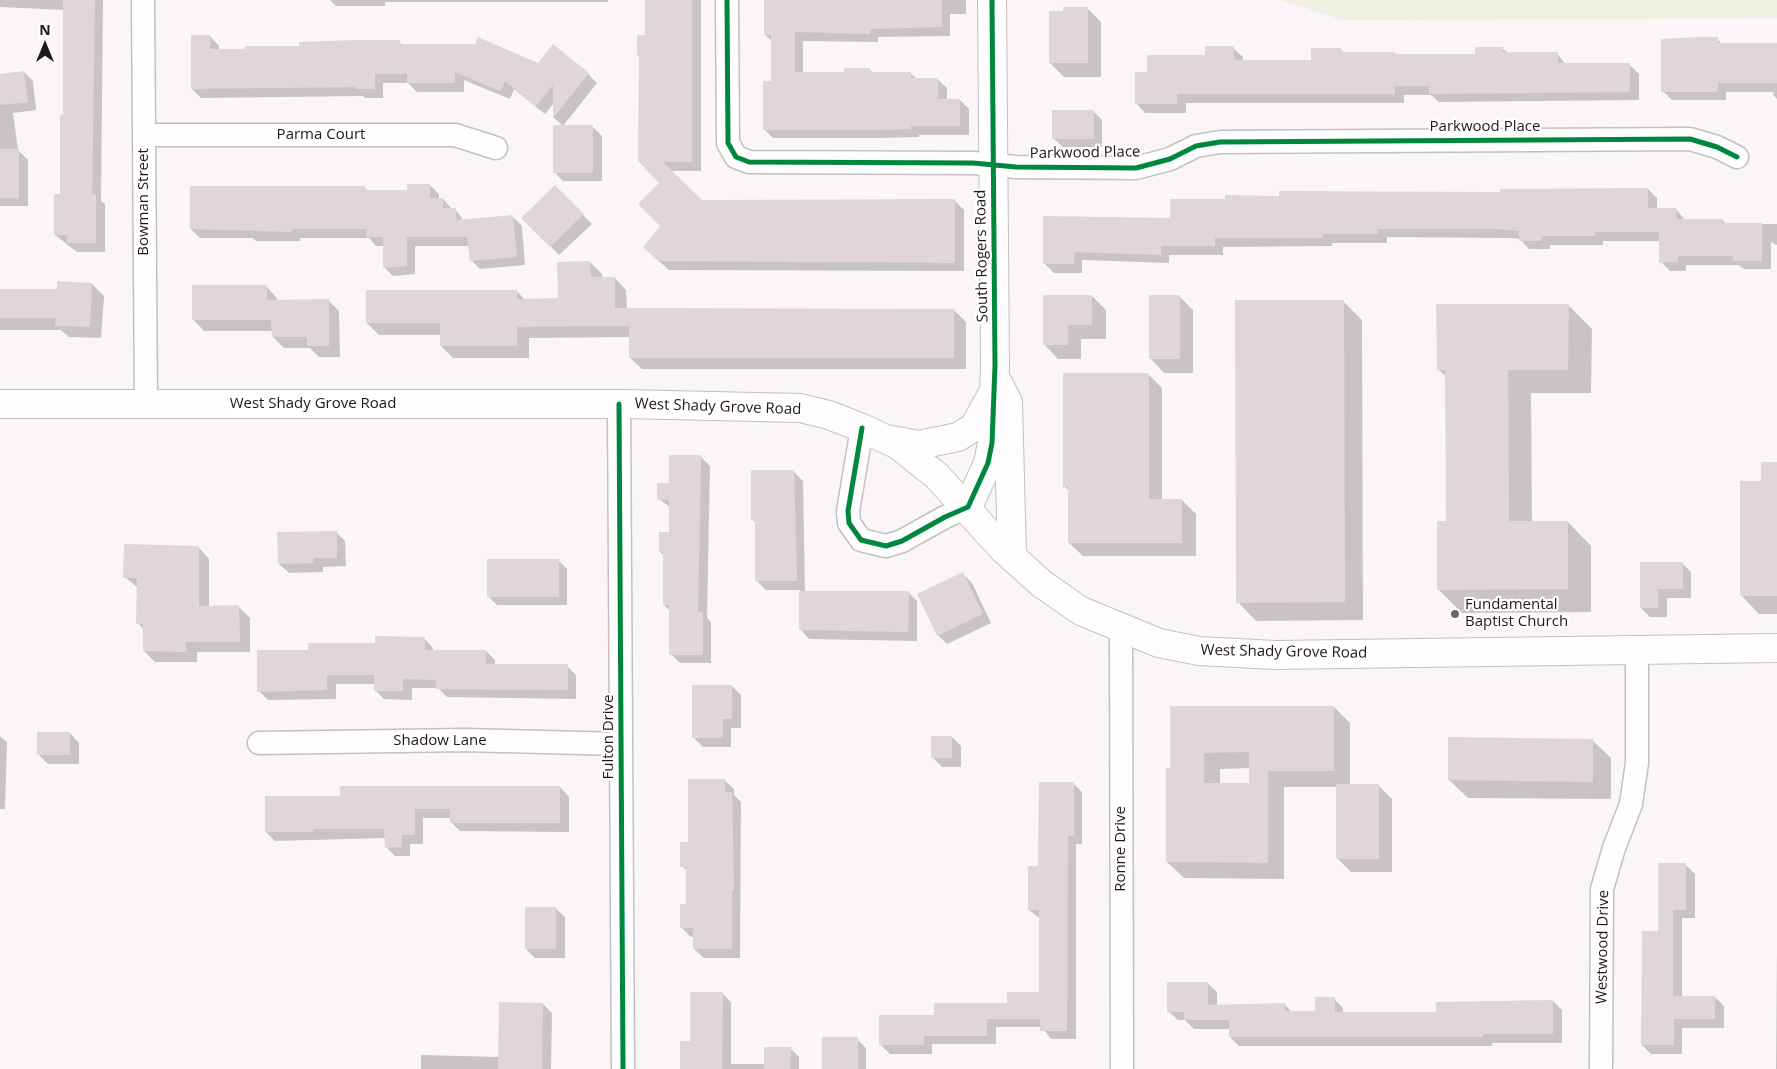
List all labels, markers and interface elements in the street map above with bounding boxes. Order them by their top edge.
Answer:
north arrow [20,20,70,70]
text: N [39,20,51,39]
street label: Parkwood Place [1430,118,1540,136]
street label: Parma Court [277,126,365,144]
street label: Parkwood Place [1029,143,1141,163]
street label: Bowman Street [135,148,153,256]
street label: South Rogers Road [972,189,992,323]
street label: West Shady Grove Road [230,395,396,413]
street label: West Shady Grove Road [634,395,802,419]
place label: Fundamental Baptist Church [1465,596,1568,631]
marker: Fundamental Baptist Church [1449,608,1461,620]
street label: West Shady Grove Road [1201,642,1367,662]
street label: Fulton Drive [600,695,618,779]
street label: Shadow Lane [393,732,487,750]
street label: Ronne Drive [1112,806,1130,892]
street label: Westwood Drive [1593,890,1613,1004]

